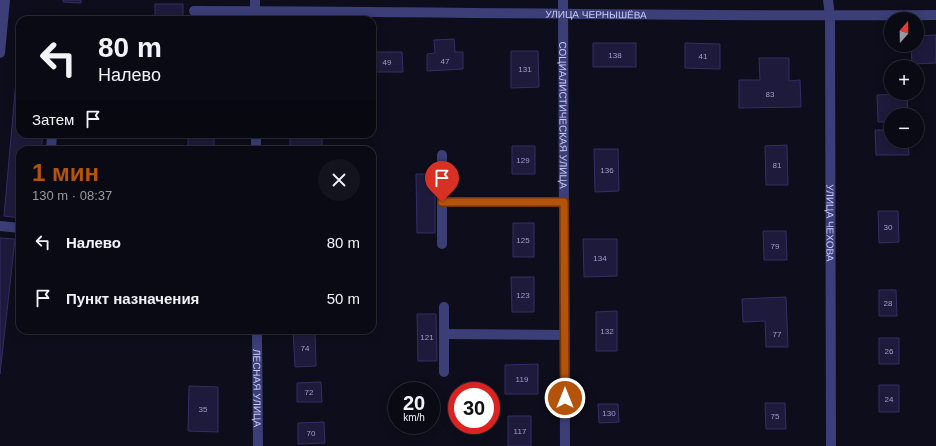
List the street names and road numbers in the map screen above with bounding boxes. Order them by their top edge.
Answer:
street label: УЛИЦА ЧЕРНЫШЁВА [545,9,647,21]
street label: СОЦИАЛИСТИЧЕСКАЯ УЛИЦА [557,41,569,189]
street label: УЛИЦА ЧЕХОВА [824,184,836,262]
street label: ЛЕСНАЯ УЛИЦА [251,349,263,428]

